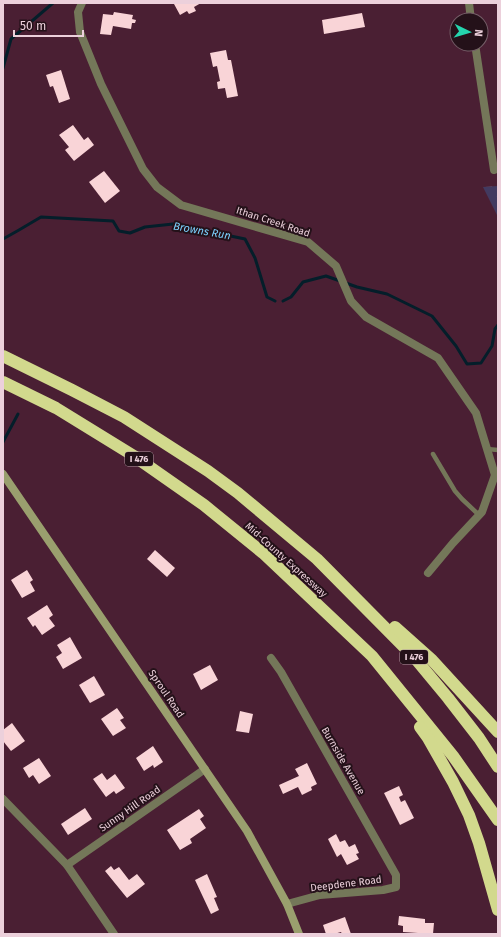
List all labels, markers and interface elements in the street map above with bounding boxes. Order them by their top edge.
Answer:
scale bar [14,12,83,38]
north arrow [449,12,489,52]
text: 50 m [20,19,46,33]
text: N [472,29,485,37]
street label: Ithan Creek Road [234,204,312,240]
water label: Browns Run [172,220,232,242]
road number: I 476 [125,452,153,466]
street label: Mid-County Expressway [243,520,330,600]
road number: I 476 [400,650,428,664]
street label: Sproul Road [146,668,186,720]
street label: Burnside Avenue [319,725,367,797]
street label: Sunny Hill Road [97,784,163,834]
street label: Deepdene Road [310,874,382,894]

